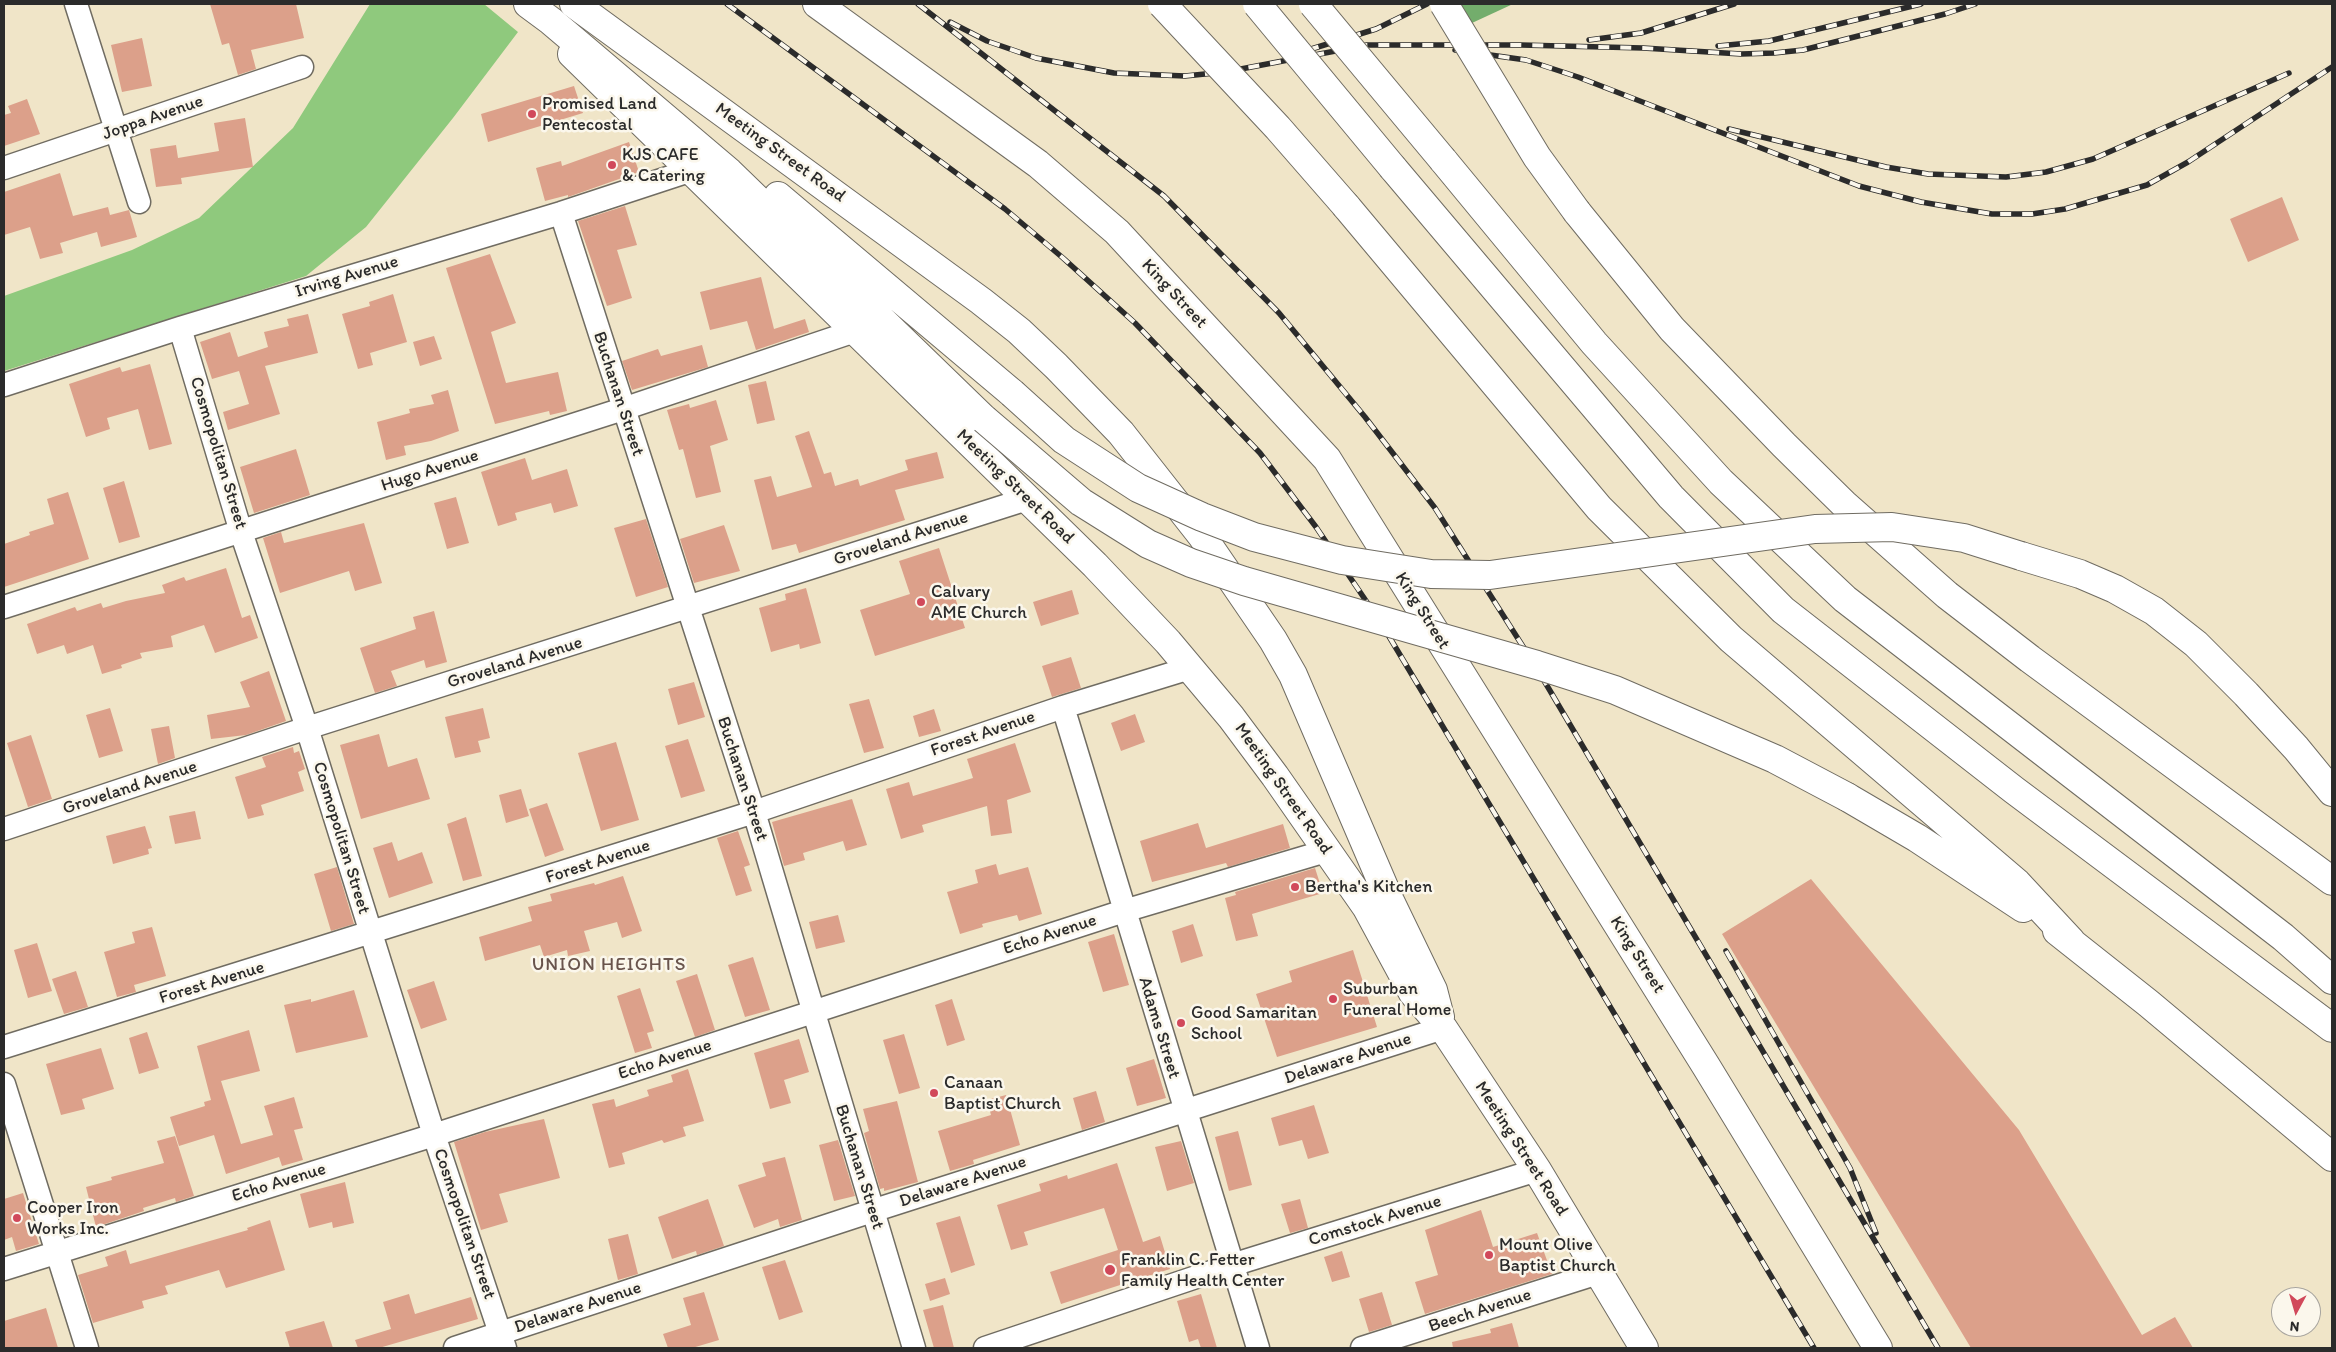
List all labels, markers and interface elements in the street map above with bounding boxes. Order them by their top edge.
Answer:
street label: Joppa Avenue [100,91,206,145]
place label: Promised Land Pentecostal [542,93,657,136]
street label: Meeting Street Road [711,98,849,208]
marker: Promised Land Pentecostal [526,108,538,120]
place label: KJS CAFE & Catering [622,144,705,186]
marker: KJS CAFE & Catering [606,159,618,171]
street label: Irving Avenue [293,251,401,303]
street label: King Street [1136,255,1212,333]
street label: Buchanan Street [588,329,648,459]
street label: Cosmopolitan Street [185,374,251,532]
street label: Meeting Street Road [951,425,1079,549]
street label: Hugo Avenue [379,445,481,497]
street label: Groveland Avenue [831,507,971,571]
street label: King Street [1390,568,1454,654]
place label: Calvary AME Church [931,581,1027,624]
marker: Calvary AME Church [915,596,927,608]
street label: Groveland Avenue [445,632,585,694]
street label: Forest Avenue [928,706,1038,762]
street label: Buchanan Street [712,714,772,844]
street label: Meeting Street Road [1229,719,1337,859]
street label: Groveland Avenue [60,756,200,820]
street label: Cosmopolitan Street [308,759,374,917]
street label: Forest Avenue [543,835,653,889]
place label: Bertha's Kitchen [1305,876,1432,898]
marker: Bertha's Kitchen [1289,881,1301,893]
street label: Echo Avenue [1000,910,1100,960]
street label: King Street [1605,912,1669,998]
district label: UNION HEIGHTS [532,954,686,976]
street label: Forest Avenue [157,957,267,1009]
street label: Adams Street [1133,975,1185,1081]
place label: Suburban Funeral Home [1343,978,1451,1021]
marker: Suburban Funeral Home [1327,993,1339,1005]
place label: Good Samaritan School [1191,1002,1317,1044]
marker: Good Samaritan School [1175,1017,1187,1029]
street label: Delaware Avenue [1282,1028,1414,1090]
street label: Echo Avenue [615,1035,715,1085]
place label: Canaan Baptist Church [944,1072,1061,1114]
street label: Meeting Street Road [1469,1078,1573,1220]
marker: Canaan Baptist Church [928,1087,940,1099]
street label: Buchanan Street [830,1102,888,1232]
street label: Cosmopolitan Street [428,1146,500,1302]
street label: Delaware Avenue [897,1151,1029,1213]
street label: Echo Avenue [229,1158,329,1208]
street label: Comstock Avenue [1306,1191,1444,1251]
place label: Cooper Iron Works Inc. [27,1197,119,1240]
marker: Cooper Iron Works Inc. [11,1212,23,1224]
place label: Mount Olive Baptist Church [1499,1234,1616,1276]
place label: Franklin C. Fetter Family Health Center [1121,1249,1285,1292]
marker: Mount Olive Baptist Church [1483,1249,1495,1261]
marker: Franklin C. Fetter Family Health Center [1103,1263,1117,1277]
street label: Delaware Avenue [512,1277,644,1339]
street label: Beech Avenue [1426,1284,1534,1338]
north arrow [2271,1287,2321,1337]
text: N [2289,1317,2300,1335]

